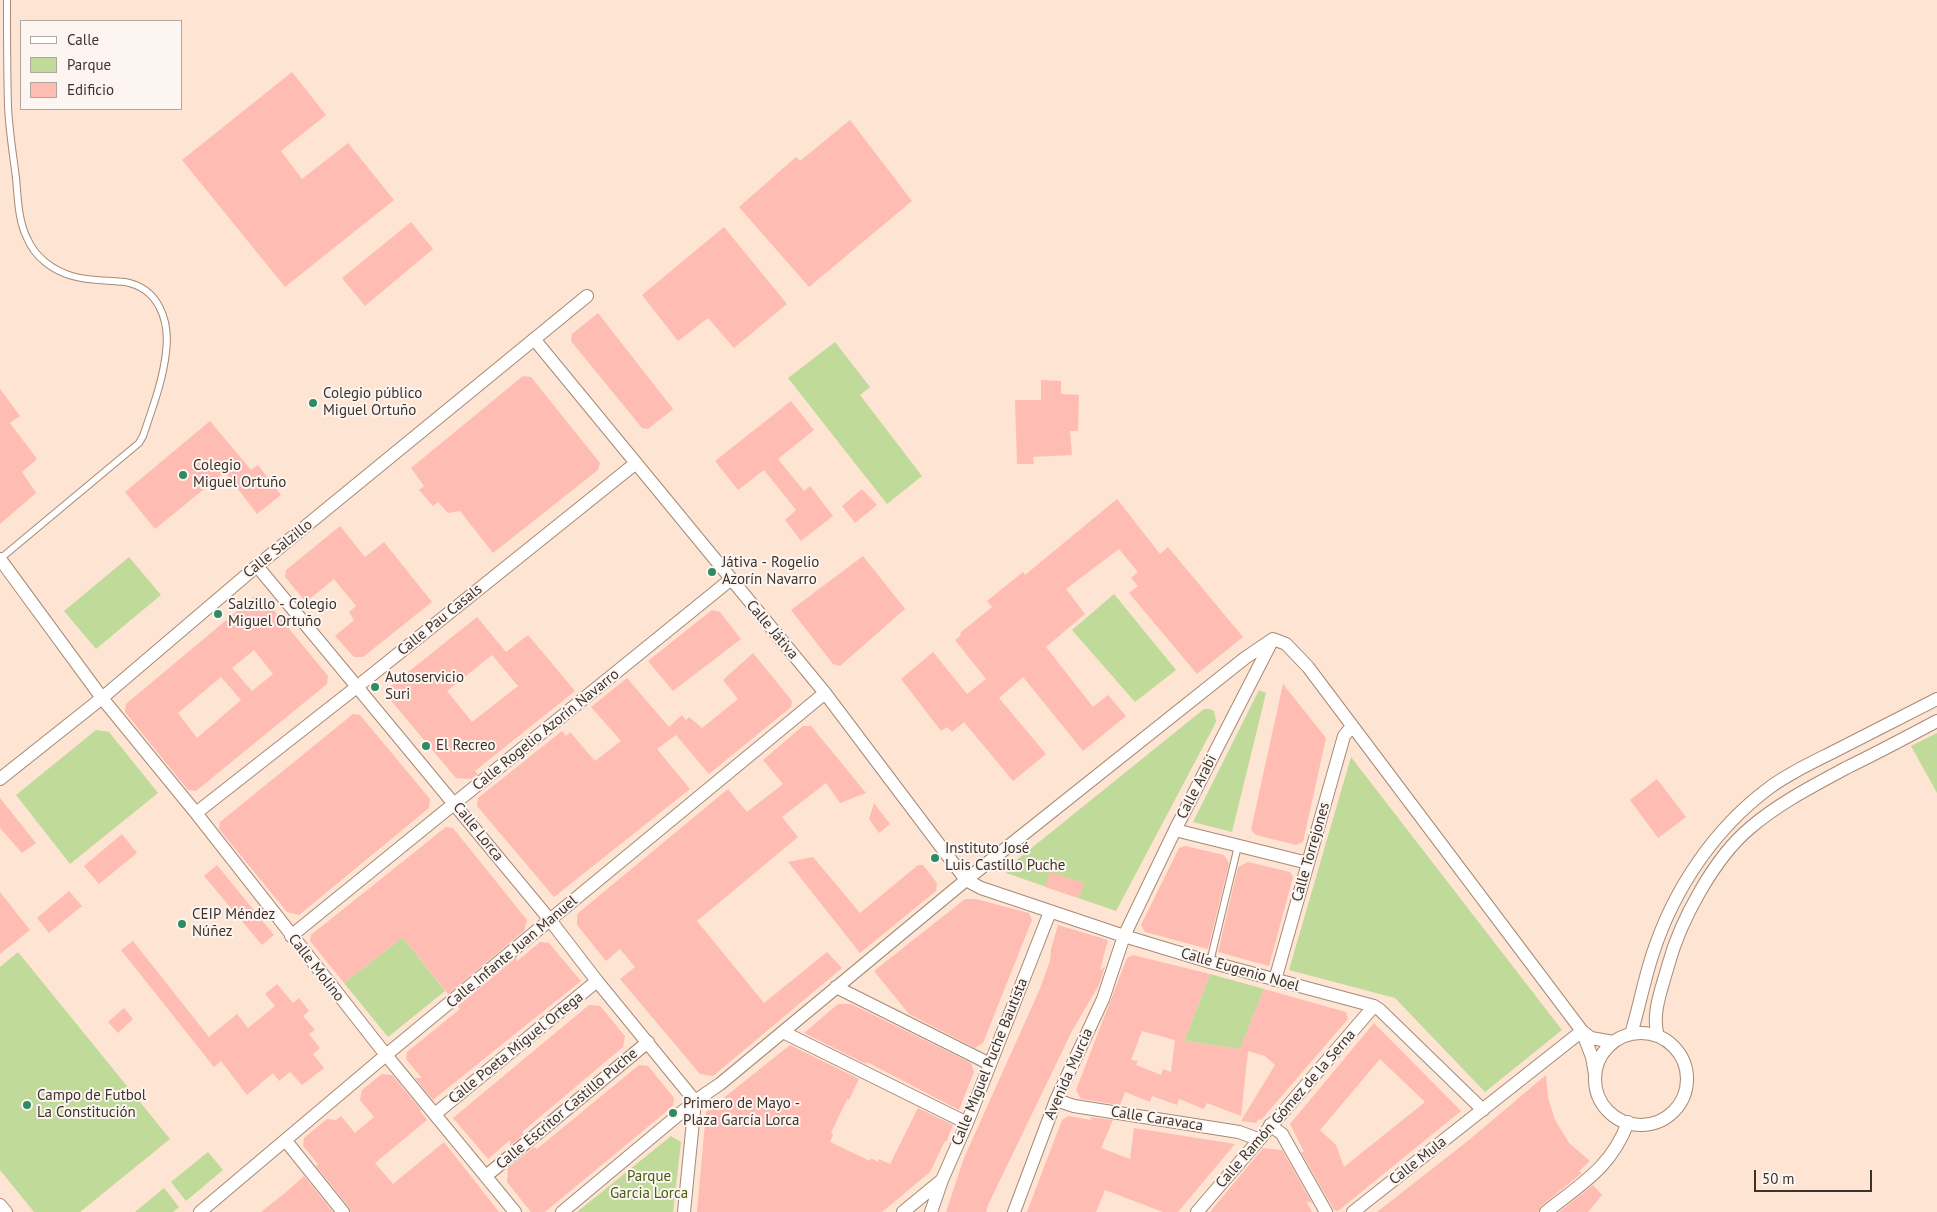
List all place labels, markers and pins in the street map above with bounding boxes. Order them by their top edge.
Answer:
place label: Colegio público Miguel Ortuño [323,385,422,420]
marker: Colegio público Miguel Ortuño [307,397,319,409]
place label: Colegio Miguel Ortuño [193,457,286,492]
marker: Colegio Miguel Ortuño [177,469,189,481]
place label: Játiva - Rogelio Azorín Navarro [722,554,819,589]
marker: Játiva - Rogelio Azorín Navarro [706,566,718,578]
place label: Salzillo - Colegio Miguel Ortuño [228,596,337,631]
marker: Salzillo - Colegio Miguel Ortuño [212,608,224,620]
place label: Autoservicio Suri [385,669,464,704]
marker: Autoservicio Suri [369,681,381,693]
place label: El Recreo [436,737,495,755]
marker: El Recreo [420,740,432,752]
place label: Instituto José Luis Castillo Puche [945,840,1065,875]
marker: Instituto José Luis Castillo Puche [929,852,941,864]
place label: CEIP Méndez Núñez [192,906,275,941]
marker: CEIP Méndez Núñez [176,918,188,930]
place label: Campo de Futbol La Constitución [37,1087,146,1122]
place label: Primero de Mayo - Plaza García Lorca [683,1095,800,1130]
marker: Campo de Futbol La Constitución [21,1099,33,1111]
marker: Primero de Mayo - Plaza García Lorca [667,1107,679,1119]

